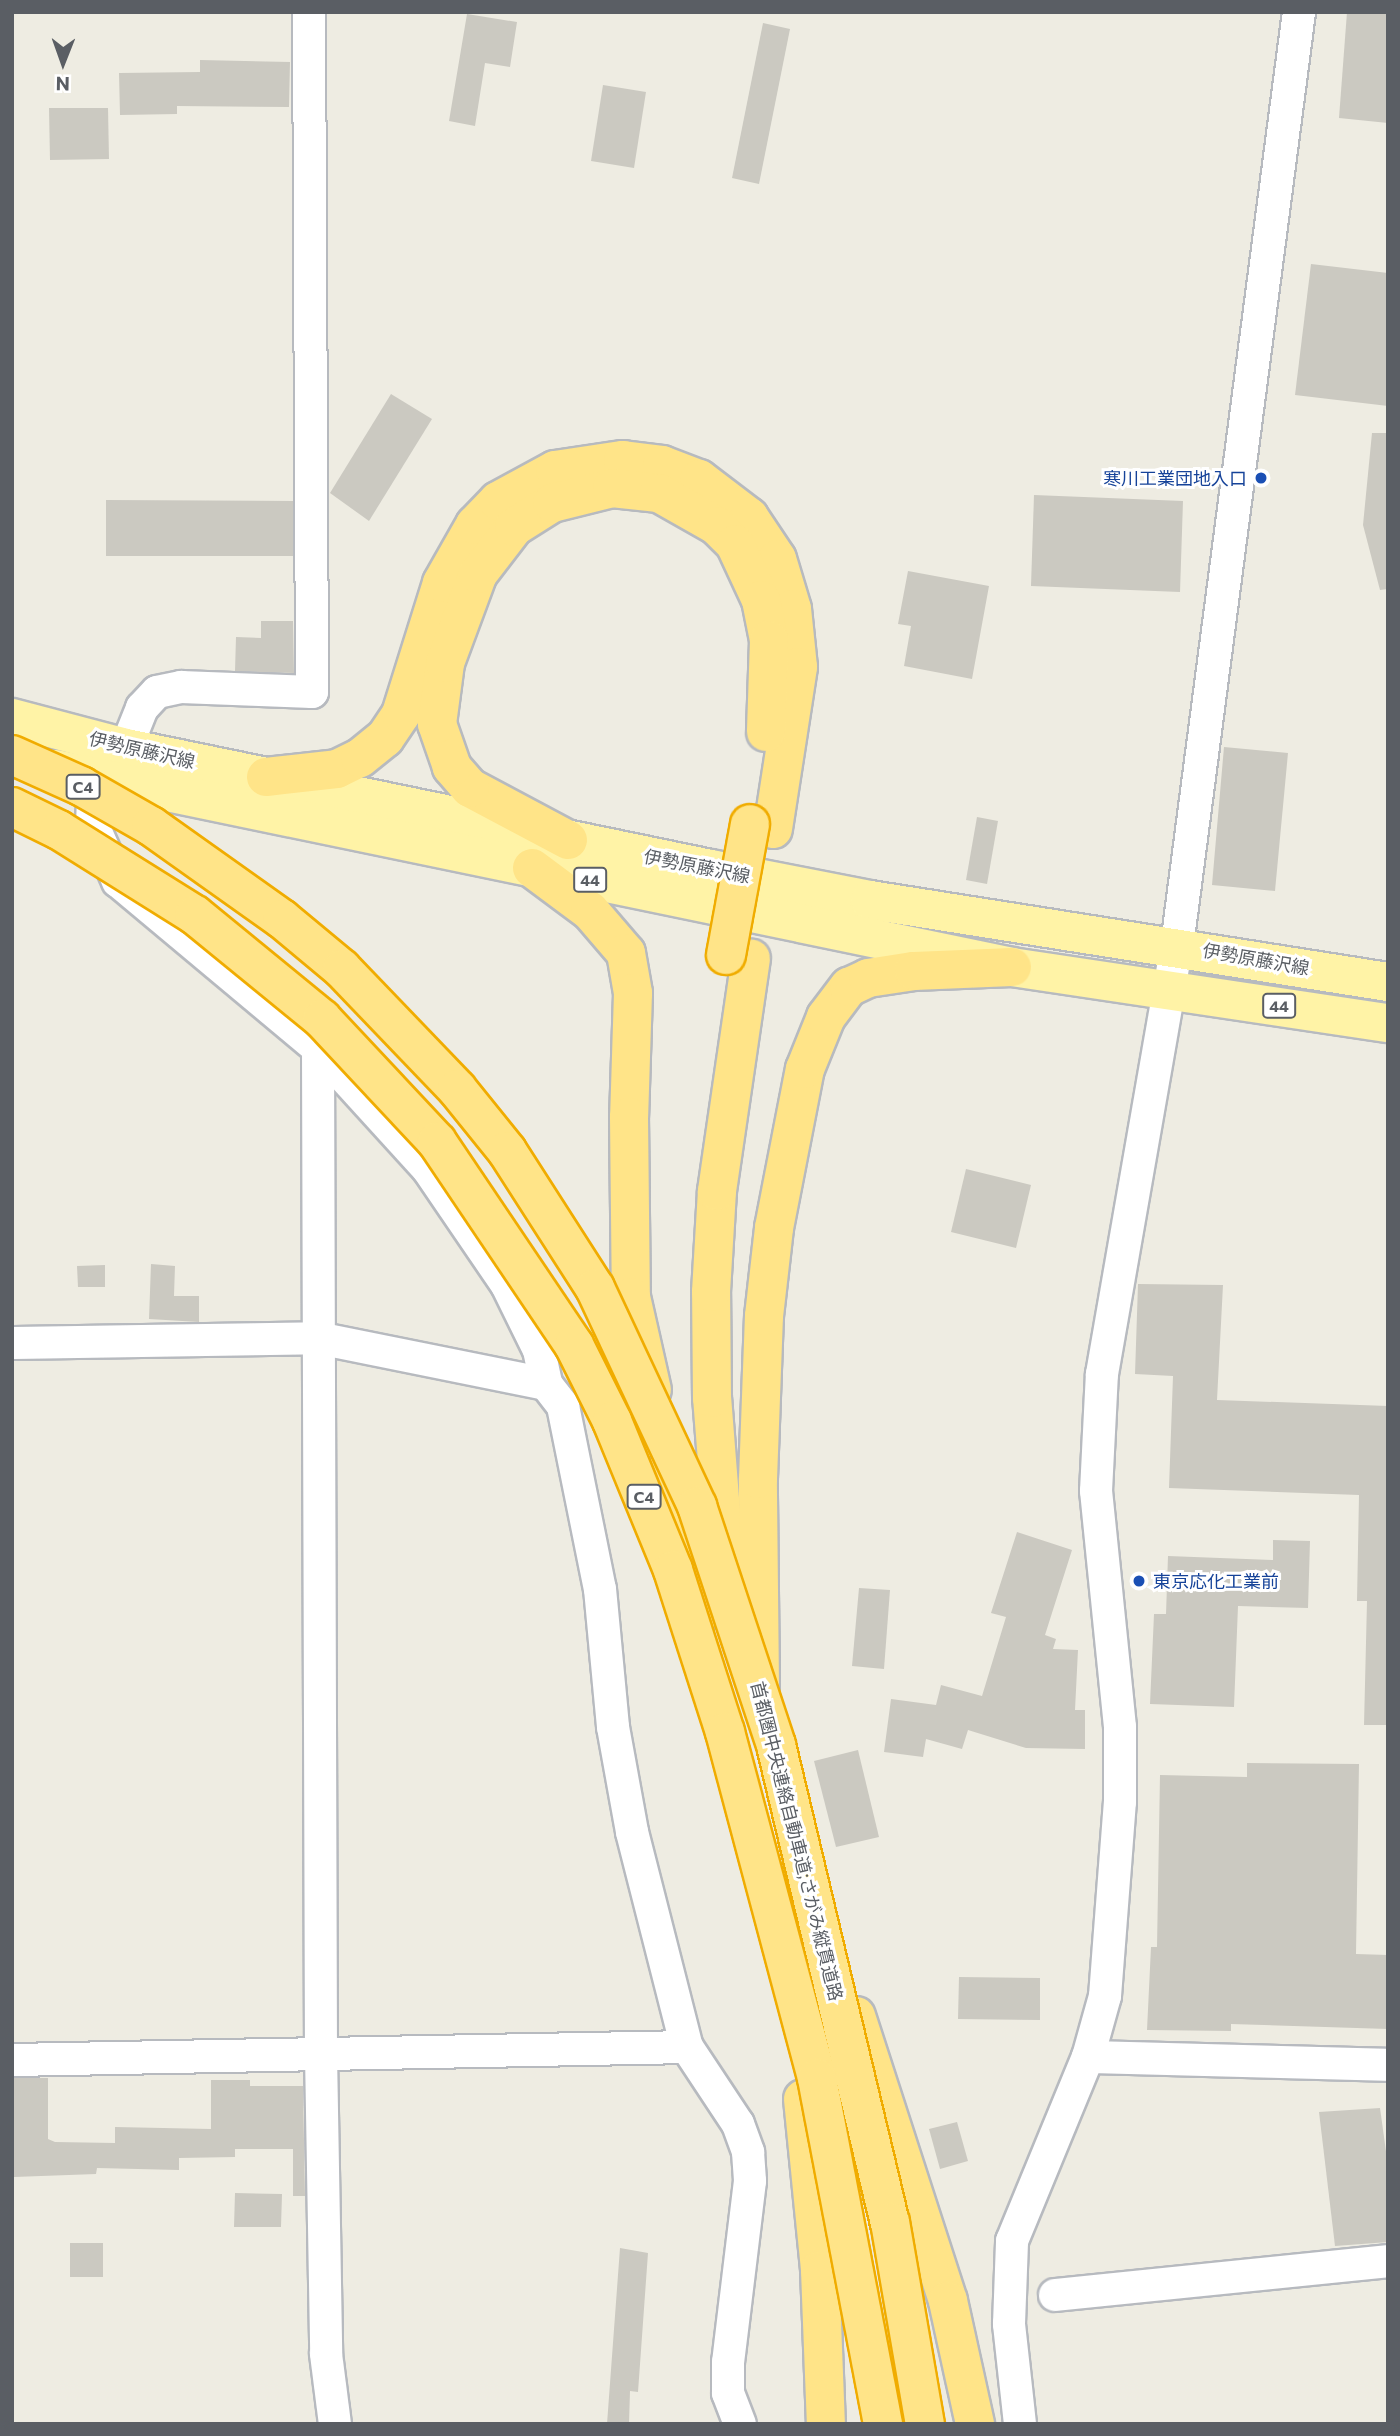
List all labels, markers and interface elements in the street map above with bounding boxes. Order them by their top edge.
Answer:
north arrow [28,28,98,98]
text: N [55,73,70,96]
place label: 寒川工業団地入口 [1103,467,1247,489]
marker: 寒川工業団地入口 [1253,470,1269,486]
street label: 伊勢原藤沢線 [87,727,197,773]
road number: C4 [66,774,100,800]
street label: 伊勢原藤沢線 [642,845,752,887]
road number: 44 [572,867,608,892]
street label: 伊勢原藤沢線 [1201,939,1311,979]
road number: 44 [1262,994,1296,1018]
road number: C4 [626,1484,662,1510]
place label: 東京応化工業前 [1153,1570,1279,1592]
marker: 東京応化工業前 [1131,1573,1147,1589]
street label: 首都圏中央連絡自動車道;さがみ縦貫道路 [747,1679,847,2003]

